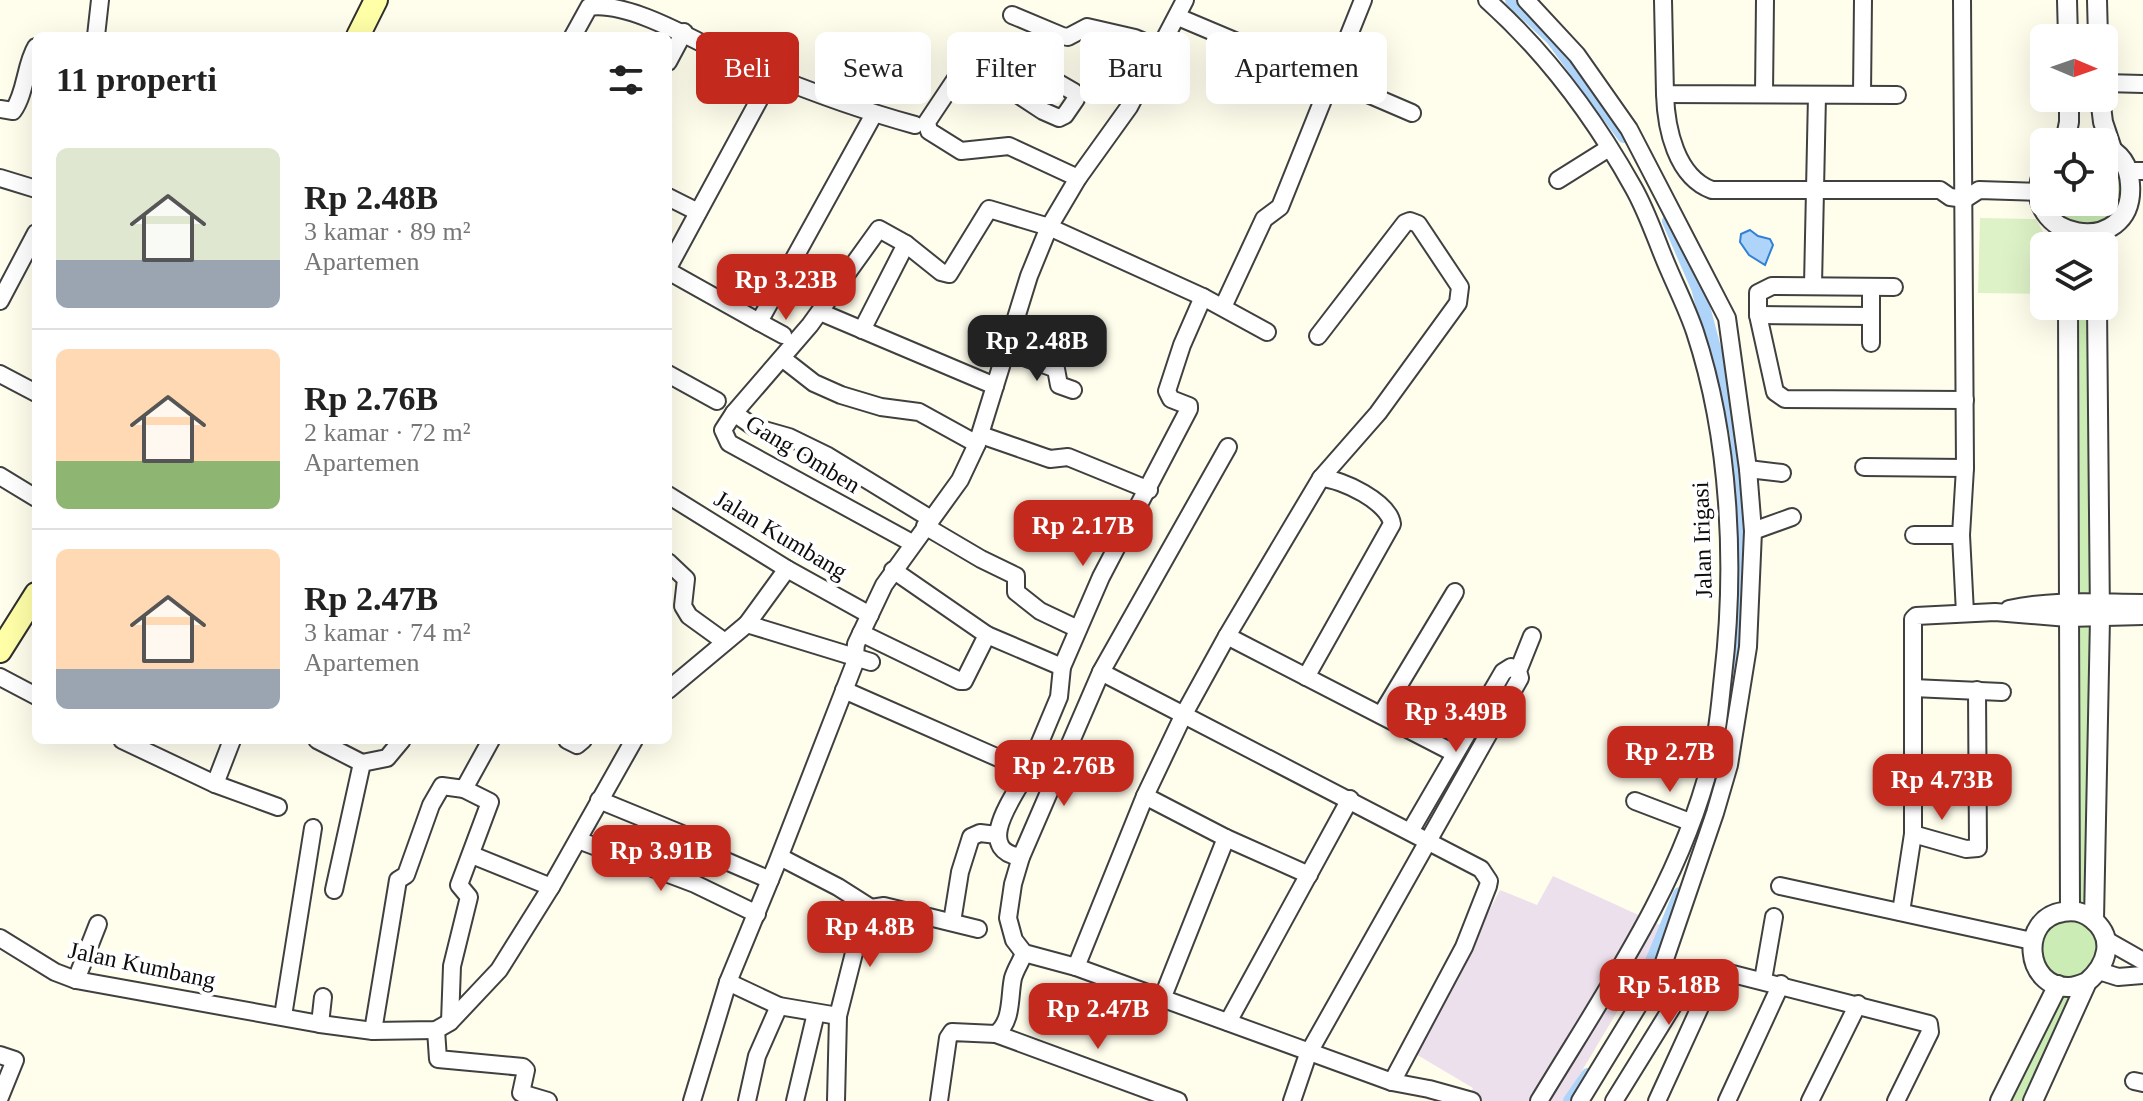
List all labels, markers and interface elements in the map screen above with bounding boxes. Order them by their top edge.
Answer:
north arrow [2030,24,2118,112]
map controls [2030,24,2118,320]
chip: Beli [696,32,799,104]
chip: Sewa [815,32,931,104]
chip: Filter [947,32,1064,104]
chip: Baru [1080,32,1190,104]
chip: Apartemen [1206,32,1387,104]
icon: filters [604,58,648,102]
text: 11 properti [56,61,217,98]
button: locate [2030,128,2118,216]
text: Rp 2.48B [304,179,438,216]
icon: home [120,180,216,276]
text: 3 kamar · 89 m² [304,217,471,246]
button: layers [2030,232,2118,320]
text: Apartemen [304,247,420,276]
pin: Rp 3.23B [703,254,869,322]
text: Rp 3.23B [735,265,837,294]
pin: Rp 2.48B [954,315,1120,383]
text: Rp 2.48B [986,326,1088,355]
text: Rp 2.76B [304,380,438,417]
icon: home [120,381,216,477]
street label: Gang Omben [741,410,865,498]
text: 2 kamar · 72 m² [304,418,471,447]
text: Apartemen [304,448,420,477]
street label: Jalan Irigasi [1687,481,1717,599]
street label: Jalan Kumbang [710,485,852,585]
pin: Rp 2.17B [1000,500,1166,568]
text: Rp 2.17B [1032,511,1134,540]
text: Rp 2.47B [304,580,438,617]
icon: home [120,581,216,677]
text: 3 kamar · 74 m² [304,618,471,647]
text: Apartemen [304,648,420,677]
pin: Rp 3.49B [1373,686,1539,754]
text: Rp 3.49B [1405,697,1507,726]
pin: Rp 2.7B [1596,726,1744,794]
text: Rp 2.7B [1625,737,1715,766]
pin: Rp 2.76B [981,740,1147,808]
text: Rp 2.76B [1013,751,1115,780]
pin: Rp 4.73B [1859,754,2025,822]
text: Rp 4.73B [1891,765,1993,794]
pin: Rp 3.91B [578,825,744,893]
text: Rp 3.91B [610,836,712,865]
pin: Rp 4.8B [796,901,944,969]
text: Rp 4.8B [825,912,915,941]
street label: Jalan Kumbang [66,937,218,993]
pin: Rp 5.18B [1586,959,1752,1027]
text: Rp 5.18B [1618,970,1720,999]
pin: Rp 2.47B [1015,983,1181,1051]
text: Rp 2.47B [1047,994,1149,1023]

